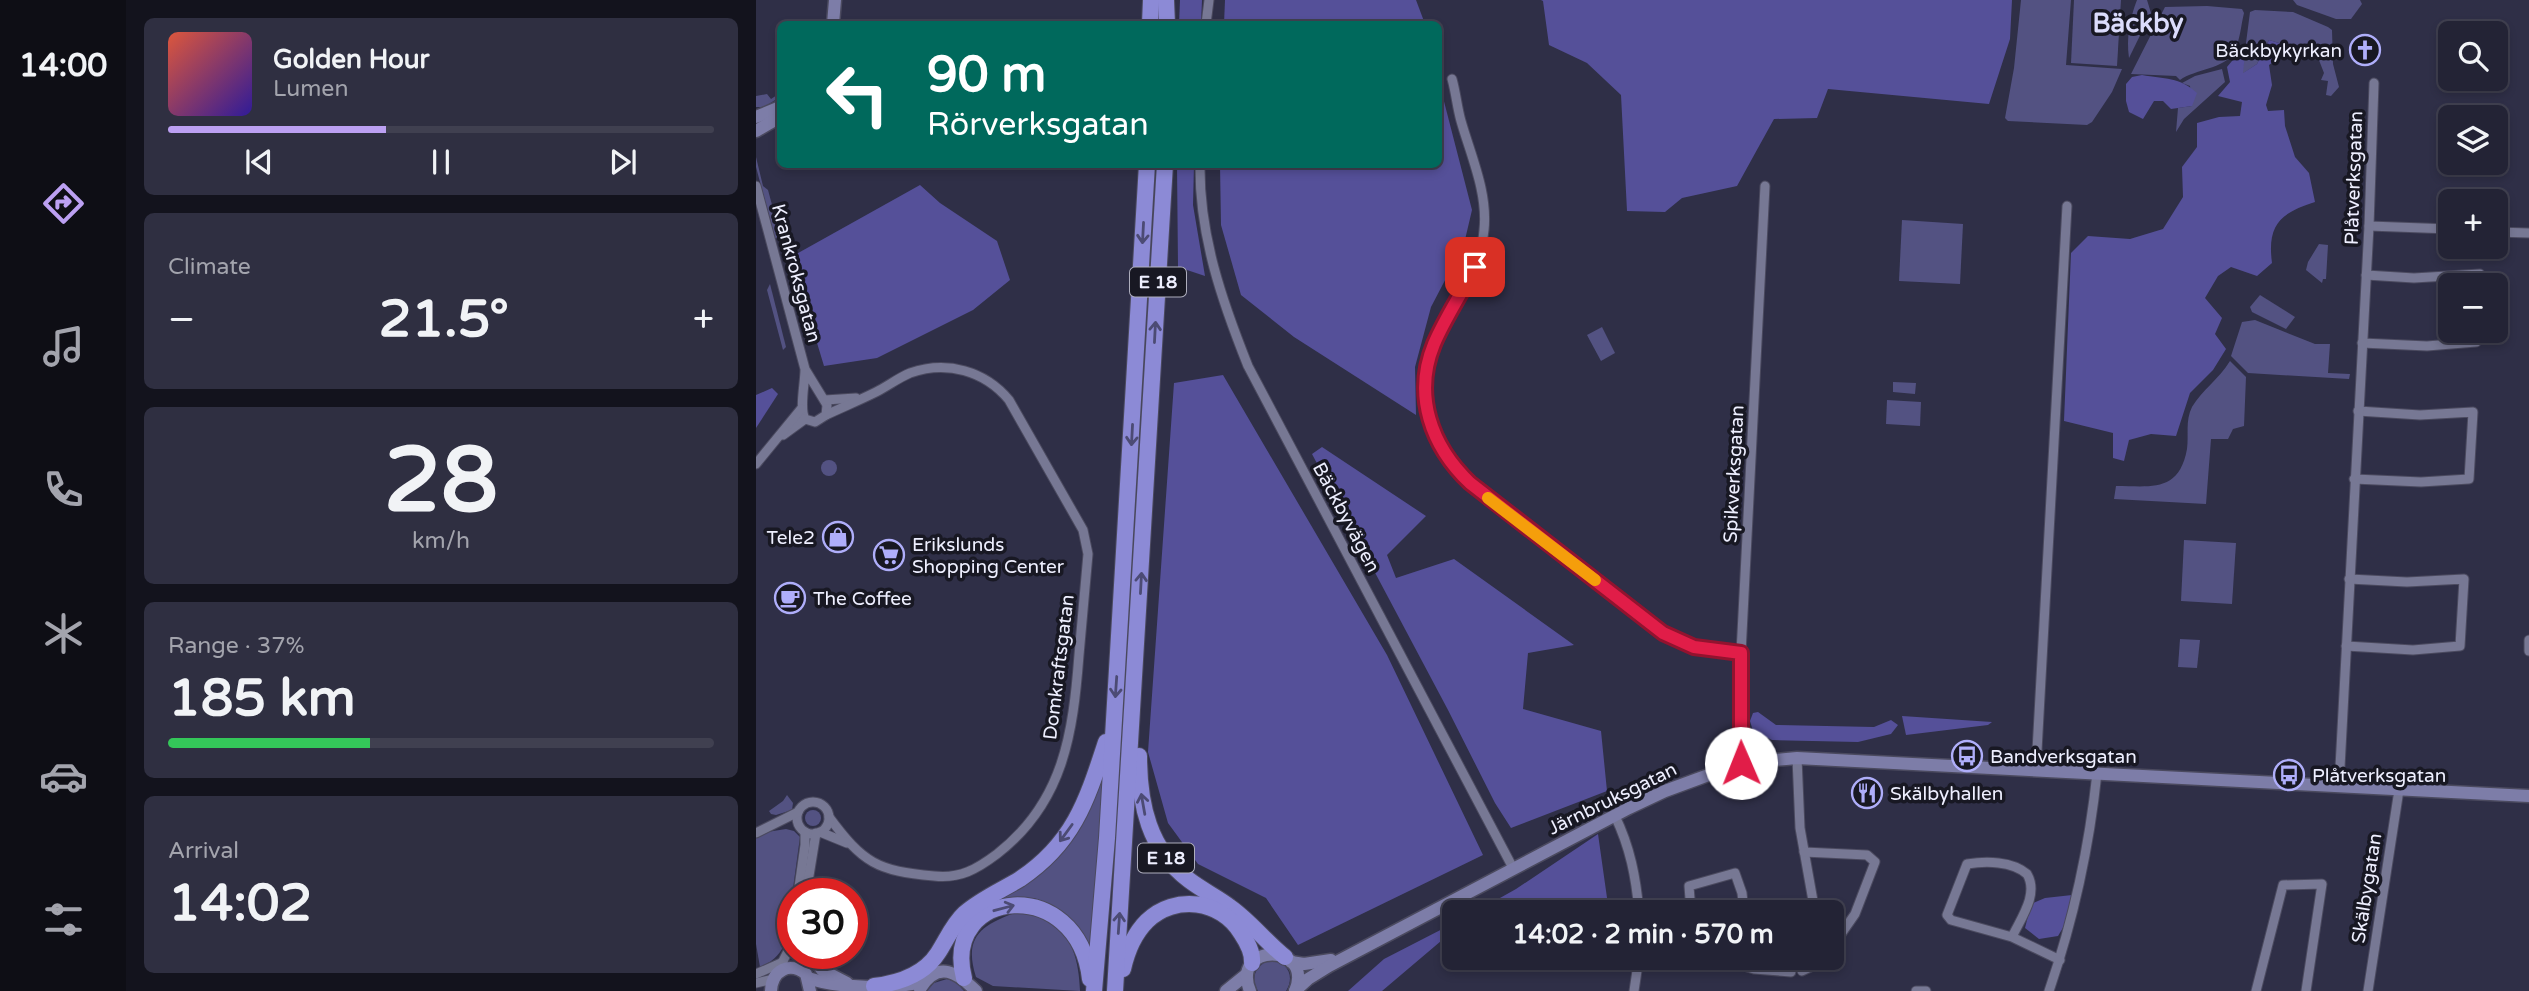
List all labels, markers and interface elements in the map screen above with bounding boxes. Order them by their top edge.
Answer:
district label: Bäckby [2093,8,2183,39]
map controls [2438,21,2508,343]
button: search [2438,21,2508,91]
church icon: Bäckbykyrkan [2348,33,2382,67]
place label: Bäckbykyrkan [2215,40,2342,62]
text: Golden Hour [273,44,430,75]
text: 90 m [927,46,1046,105]
text: 14:00 [19,47,107,85]
icon: left [812,49,903,140]
text: Lumen [273,75,348,103]
button: layers [2438,105,2508,175]
text: Rörverksgatan [927,106,1149,144]
street label: Plåtverksgatan [2341,111,2367,246]
icon: previous [240,143,278,181]
icon: pause [422,143,460,181]
icon: next [604,143,642,181]
icon: directions [39,179,88,228]
button: + [2438,189,2508,259]
street label: Krankroksgatan [767,202,825,345]
one-way arrow [1136,221,1149,243]
pin [1445,237,1505,297]
icon: arrive [1456,248,1494,286]
text: Climate [168,253,251,281]
road number: E 18 [1130,268,1186,296]
button: − [2438,273,2508,343]
text: 21.5° [379,288,509,351]
text: − [168,297,195,343]
text: + [693,297,714,343]
one-way arrow [1149,321,1162,344]
icon: music [39,322,88,371]
street label: Spikverksgatan [1719,405,1749,543]
one-way arrow [1125,423,1138,446]
text: 28 [384,426,498,536]
street label: Bäckbyvägen [1308,459,1384,576]
icon: phone [39,465,88,514]
shop icon: Tele2 [821,520,855,554]
text: km/h [412,527,470,555]
place label: Tele2 [766,527,815,549]
place label: Erikslunds Shopping Center [912,534,1065,578]
supermarket icon: Erikslunds Shopping Center [872,538,906,572]
one-way arrow [1134,572,1147,595]
cafe icon: The Coffee [773,581,807,615]
place label: The Coffee [813,588,912,610]
street label: Domkraftsgatan [1039,593,1079,741]
icon: climate [39,609,88,658]
text: Range · 37% [168,632,304,660]
text: 185 km [168,667,356,730]
one-way arrow [1109,675,1122,698]
position arrow [1704,726,1778,800]
bus stop icon: Bandverksgatan [1950,739,1984,773]
place label: Bandverksgatan [1990,746,2137,768]
icon: car [39,752,88,801]
street label: Järnbruksgatan [1544,758,1680,840]
bus stop icon: Plåtverksgatan [2272,758,2306,792]
place label: Plåtverksgatan [2312,765,2446,787]
restaurant icon: Skälbyhallen [1850,776,1884,810]
place label: Skälbyhallen [1890,783,2003,805]
one-way arrow [1136,793,1149,816]
one-way arrow [1059,824,1074,842]
street label: Skälbygatan [2347,832,2387,945]
text: Arrival [168,837,239,865]
road number: E 18 [1138,844,1194,872]
text: 14:02 [168,872,312,935]
speed limit sign: 30 [777,878,868,969]
icon: filters [39,895,88,944]
one-way arrow [992,901,1015,914]
one-way arrow [1113,912,1126,935]
text: 14:02 · 2 min · 570 m [1512,919,1774,950]

